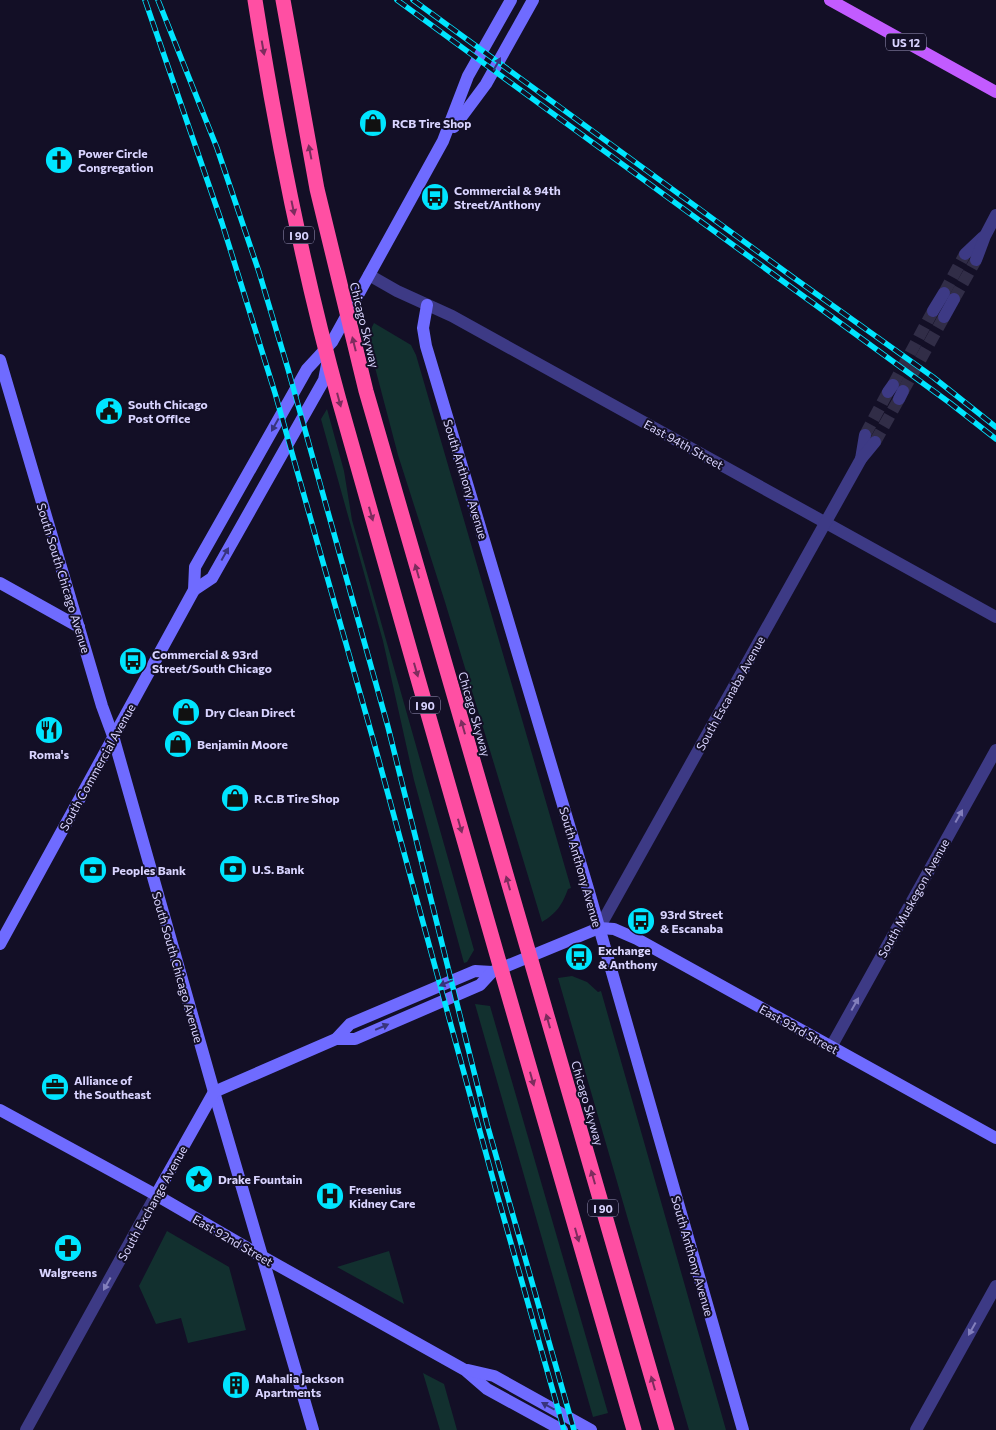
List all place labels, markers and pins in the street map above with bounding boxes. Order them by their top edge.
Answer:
shop icon: RCB Tire Shop [358,108,388,138]
place label: RCB Tire Shop [392,116,471,130]
church icon: Power Circle Congregation [44,145,74,175]
place label: Power Circle Congregation [78,146,153,174]
bus stop icon: Commercial & 94th Street/Anthony [420,182,450,212]
place label: Commercial & 94th Street/Anthony [454,183,561,211]
public building icon: South Chicago Post Office [94,396,124,426]
place label: South Chicago Post Office [128,397,208,425]
bus stop icon: Commercial & 93rd Street/South Chicago [118,646,148,676]
place label: Commercial & 93rd Street/South Chicago [152,647,272,675]
shop icon: Dry Clean Direct [171,697,201,727]
place label: Dry Clean Direct [205,705,295,719]
restaurant icon: Roma's [34,715,64,745]
shop icon: Benjamin Moore [163,729,193,759]
place label: Benjamin Moore [197,737,288,751]
place label: Roma's [29,747,69,761]
shop icon: R.C.B Tire Shop [220,783,250,813]
place label: R.C.B Tire Shop [254,791,340,805]
bank icon: U.S. Bank [218,854,248,884]
bank icon: Peoples Bank [78,855,108,885]
place label: U.S. Bank [252,862,305,876]
place label: Peoples Bank [112,863,186,877]
bus stop icon: 93rd Street & Escanaba [626,906,656,936]
place label: 93rd Street & Escanaba [660,907,723,935]
bus stop icon: Exchange & Anthony [564,942,594,972]
place label: Exchange & Anthony [598,943,658,971]
office icon: Alliance of the Southeast [40,1072,70,1102]
place label: Alliance of the Southeast [74,1073,151,1101]
place icon: Drake Fountain [184,1164,214,1194]
place label: Drake Fountain [218,1172,303,1186]
hospital icon: Fresenius Kidney Care [315,1181,345,1211]
place label: Fresenius Kidney Care [349,1182,415,1210]
pharmacy icon: Walgreens [53,1233,83,1263]
place label: Walgreens [39,1265,97,1279]
building icon: Mahalia Jackson Apartments [221,1370,251,1400]
place label: Mahalia Jackson Apartments [255,1371,344,1399]

